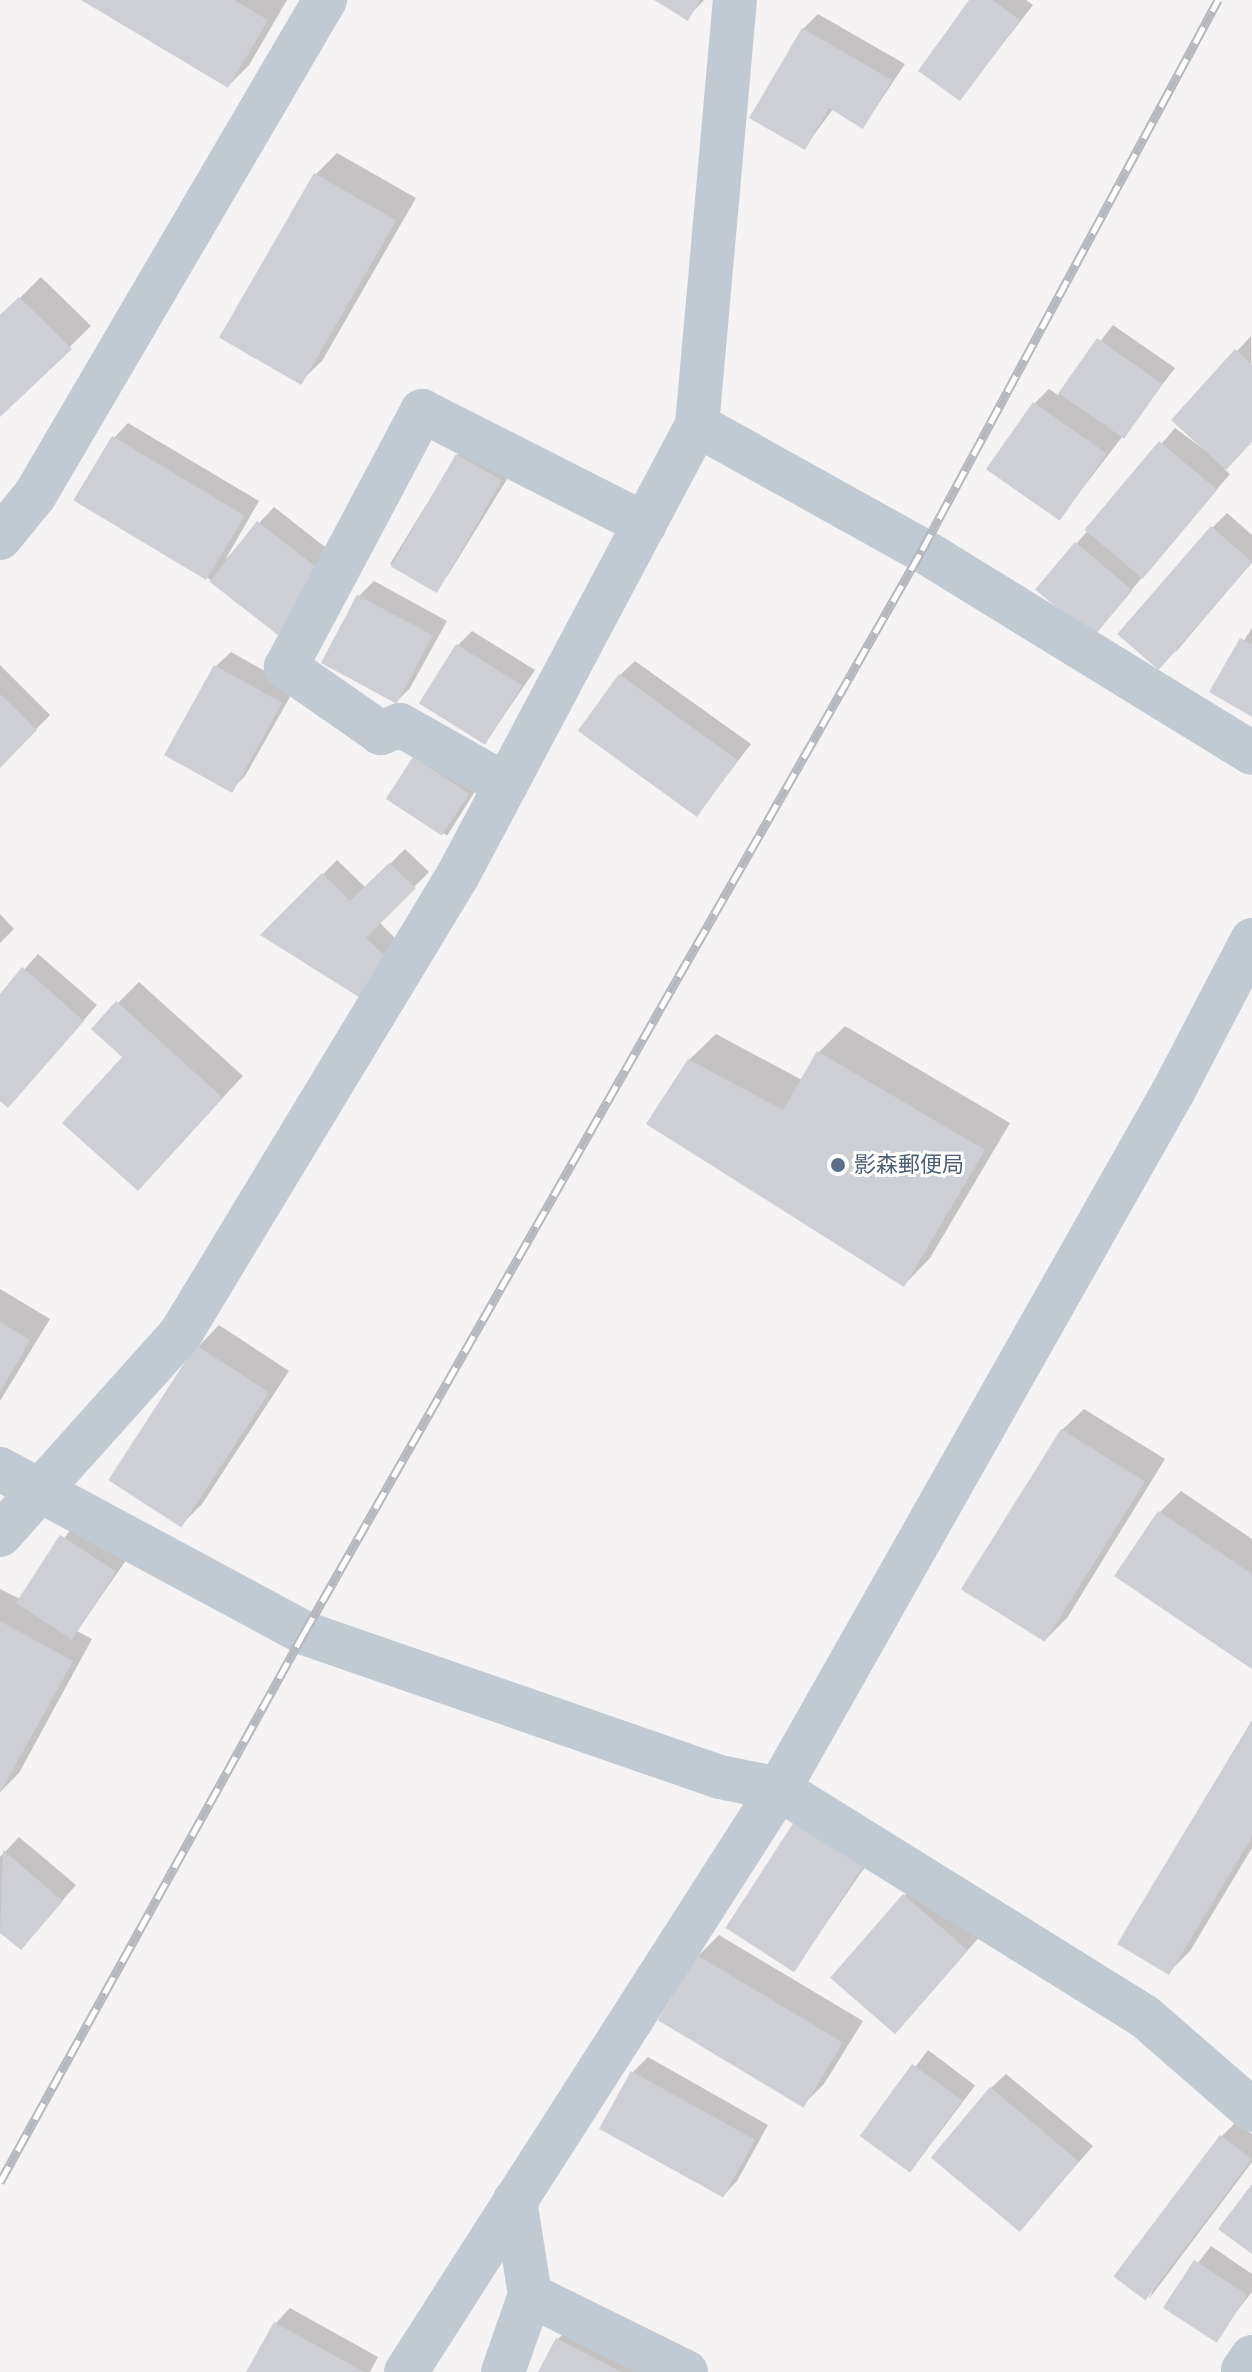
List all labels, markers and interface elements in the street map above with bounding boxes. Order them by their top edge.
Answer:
place label: 影森郵便局 [854,1152,964,1178]
marker: 影森郵便局 [829,1156,847,1174]

